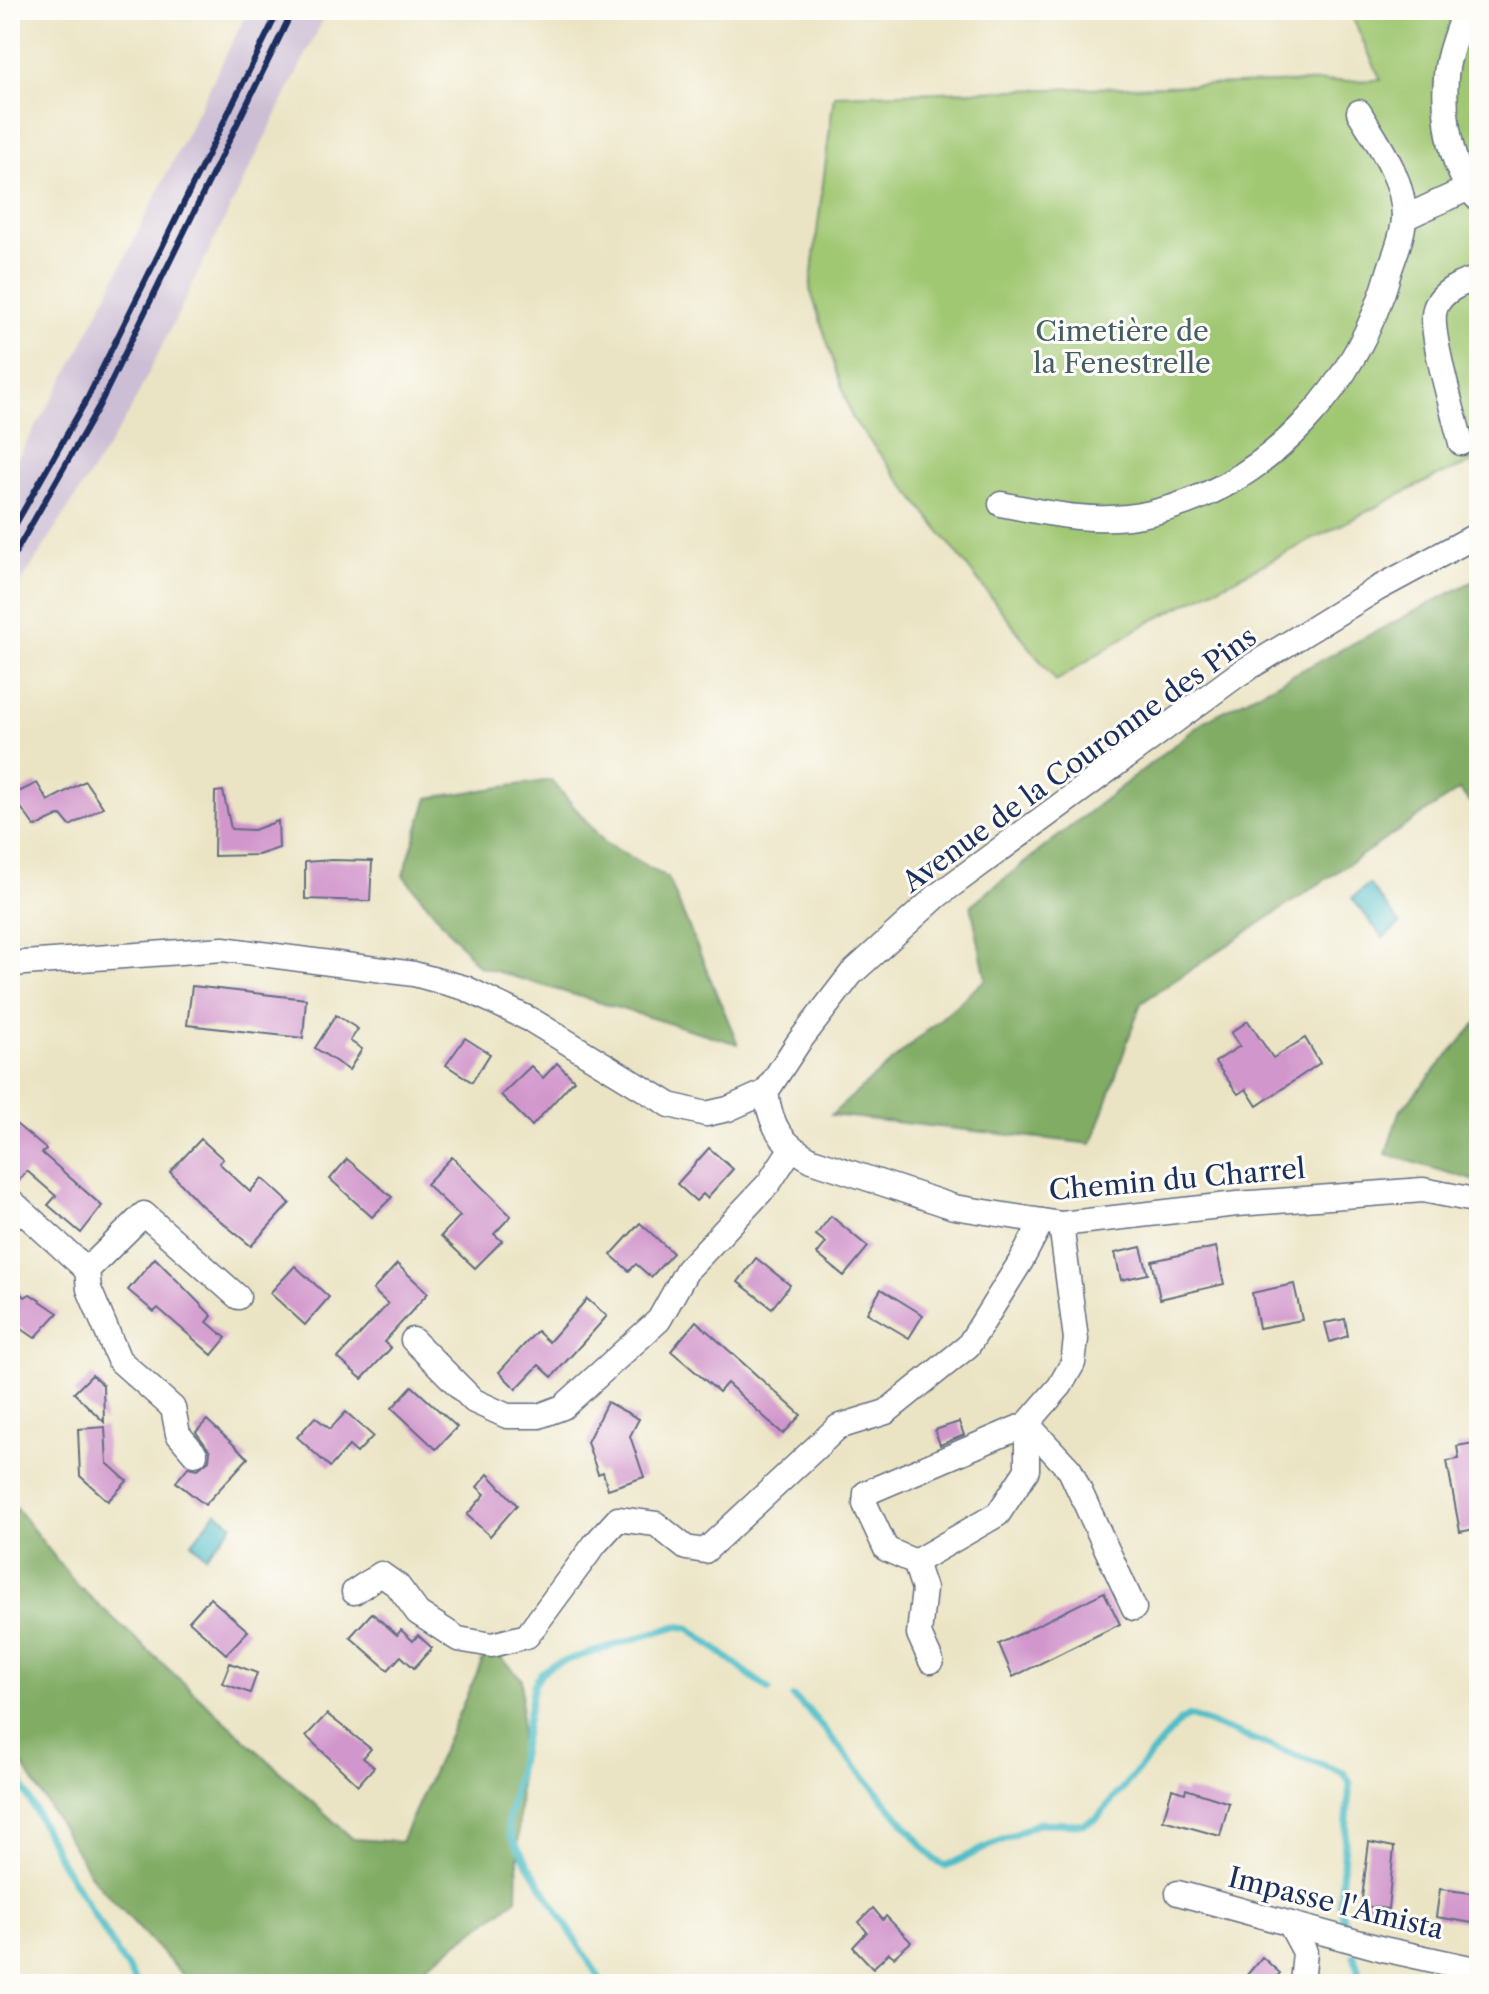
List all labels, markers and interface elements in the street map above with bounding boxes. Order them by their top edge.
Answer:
park label: Cimetière de la Fenestrelle [1033,314,1211,380]
street label: Avenue de la Couronne des Pins [895,619,1263,900]
street label: Chemin du Charrel [1047,1151,1307,1207]
street label: Impasse l'Amista [1225,1860,1447,1946]

